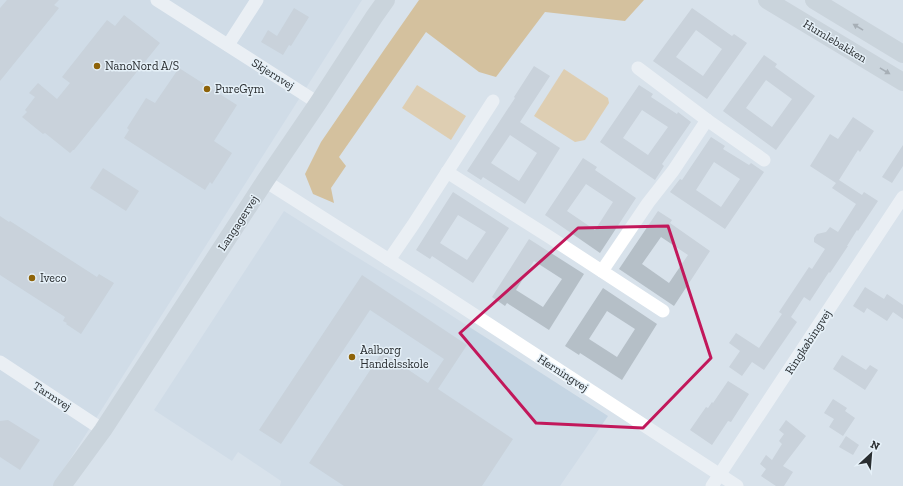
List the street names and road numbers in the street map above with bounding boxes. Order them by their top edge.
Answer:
street label: Humlebakken [801,17,869,66]
street label: Skjernvej [249,55,297,93]
street label: Langagervej [215,193,262,254]
street label: Ringkøbingvej [782,307,835,377]
street label: Herningvej [534,351,591,395]
street label: Tarmvej [30,379,74,414]

